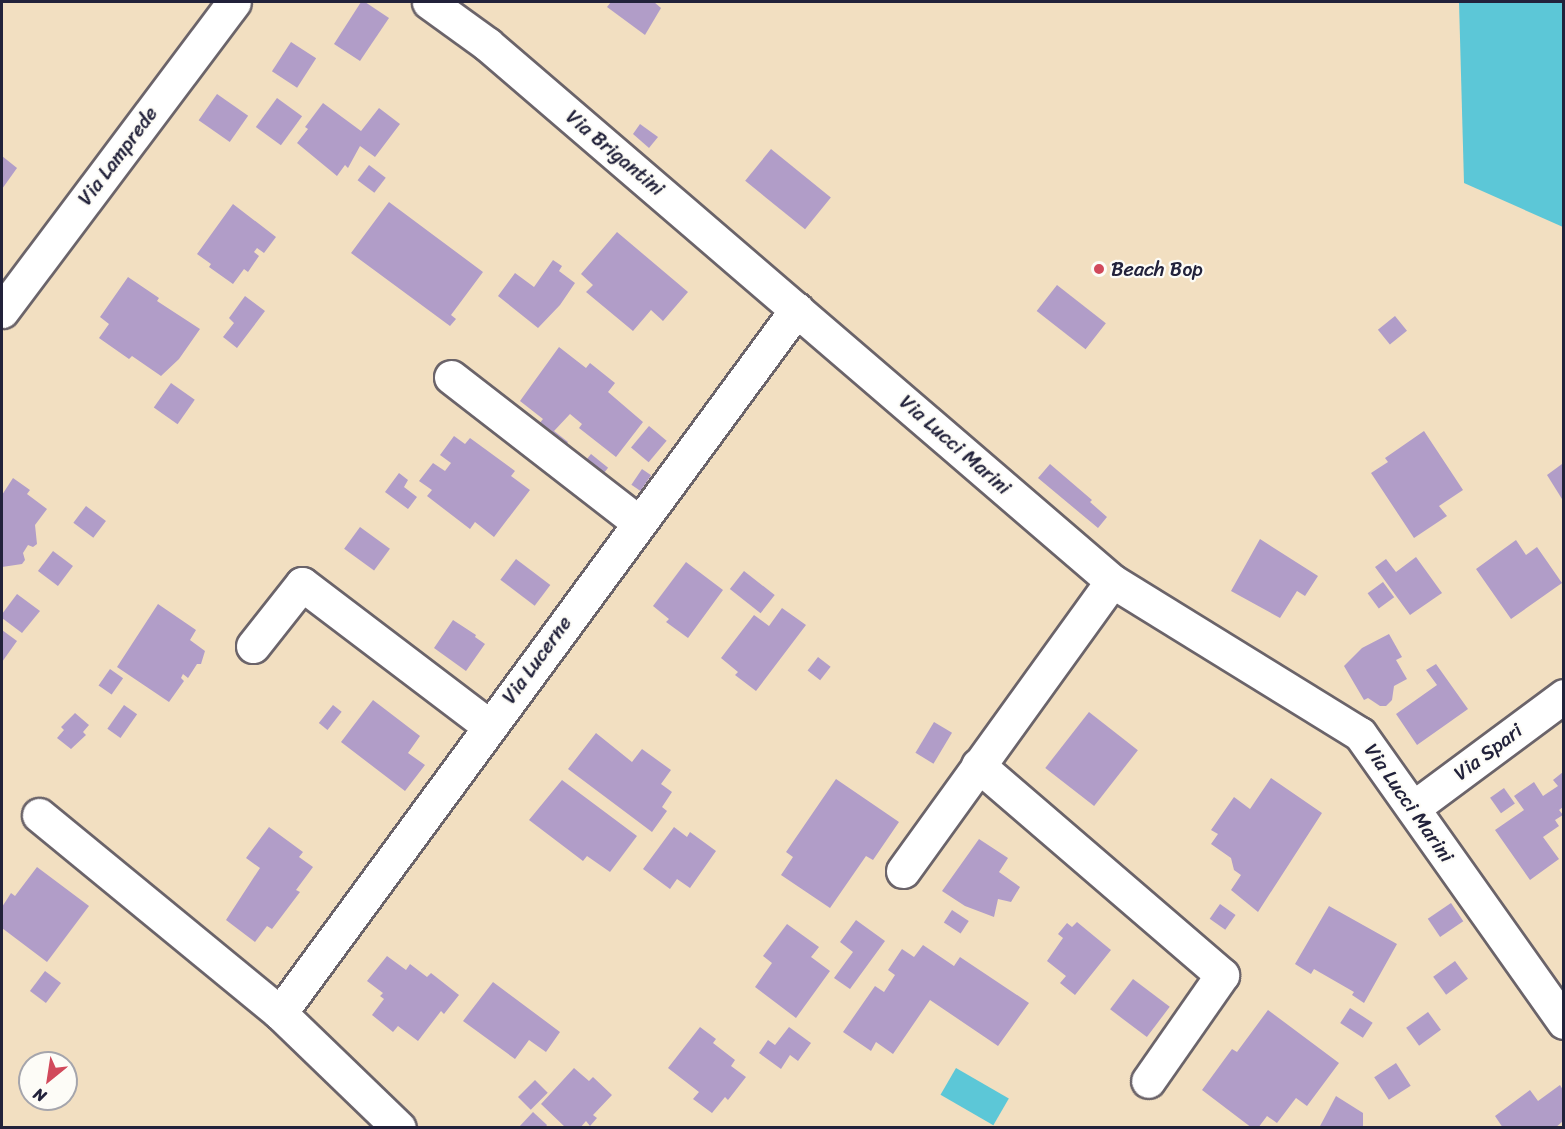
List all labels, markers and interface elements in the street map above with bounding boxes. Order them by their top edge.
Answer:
street label: Via Lamprede [73,102,163,210]
street label: Via Brigantini [561,105,669,201]
place label: Beach Bop [1111,257,1203,281]
marker: Beach Bop [1092,262,1106,276]
street label: Via Lucci Marini [894,390,1016,500]
street label: Via Lucerne [497,612,577,708]
street label: Via Spari [1449,718,1527,786]
street label: Via Lucci Marini [1359,739,1459,867]
north arrow [18,1051,78,1111]
text: N [28,1080,52,1111]

